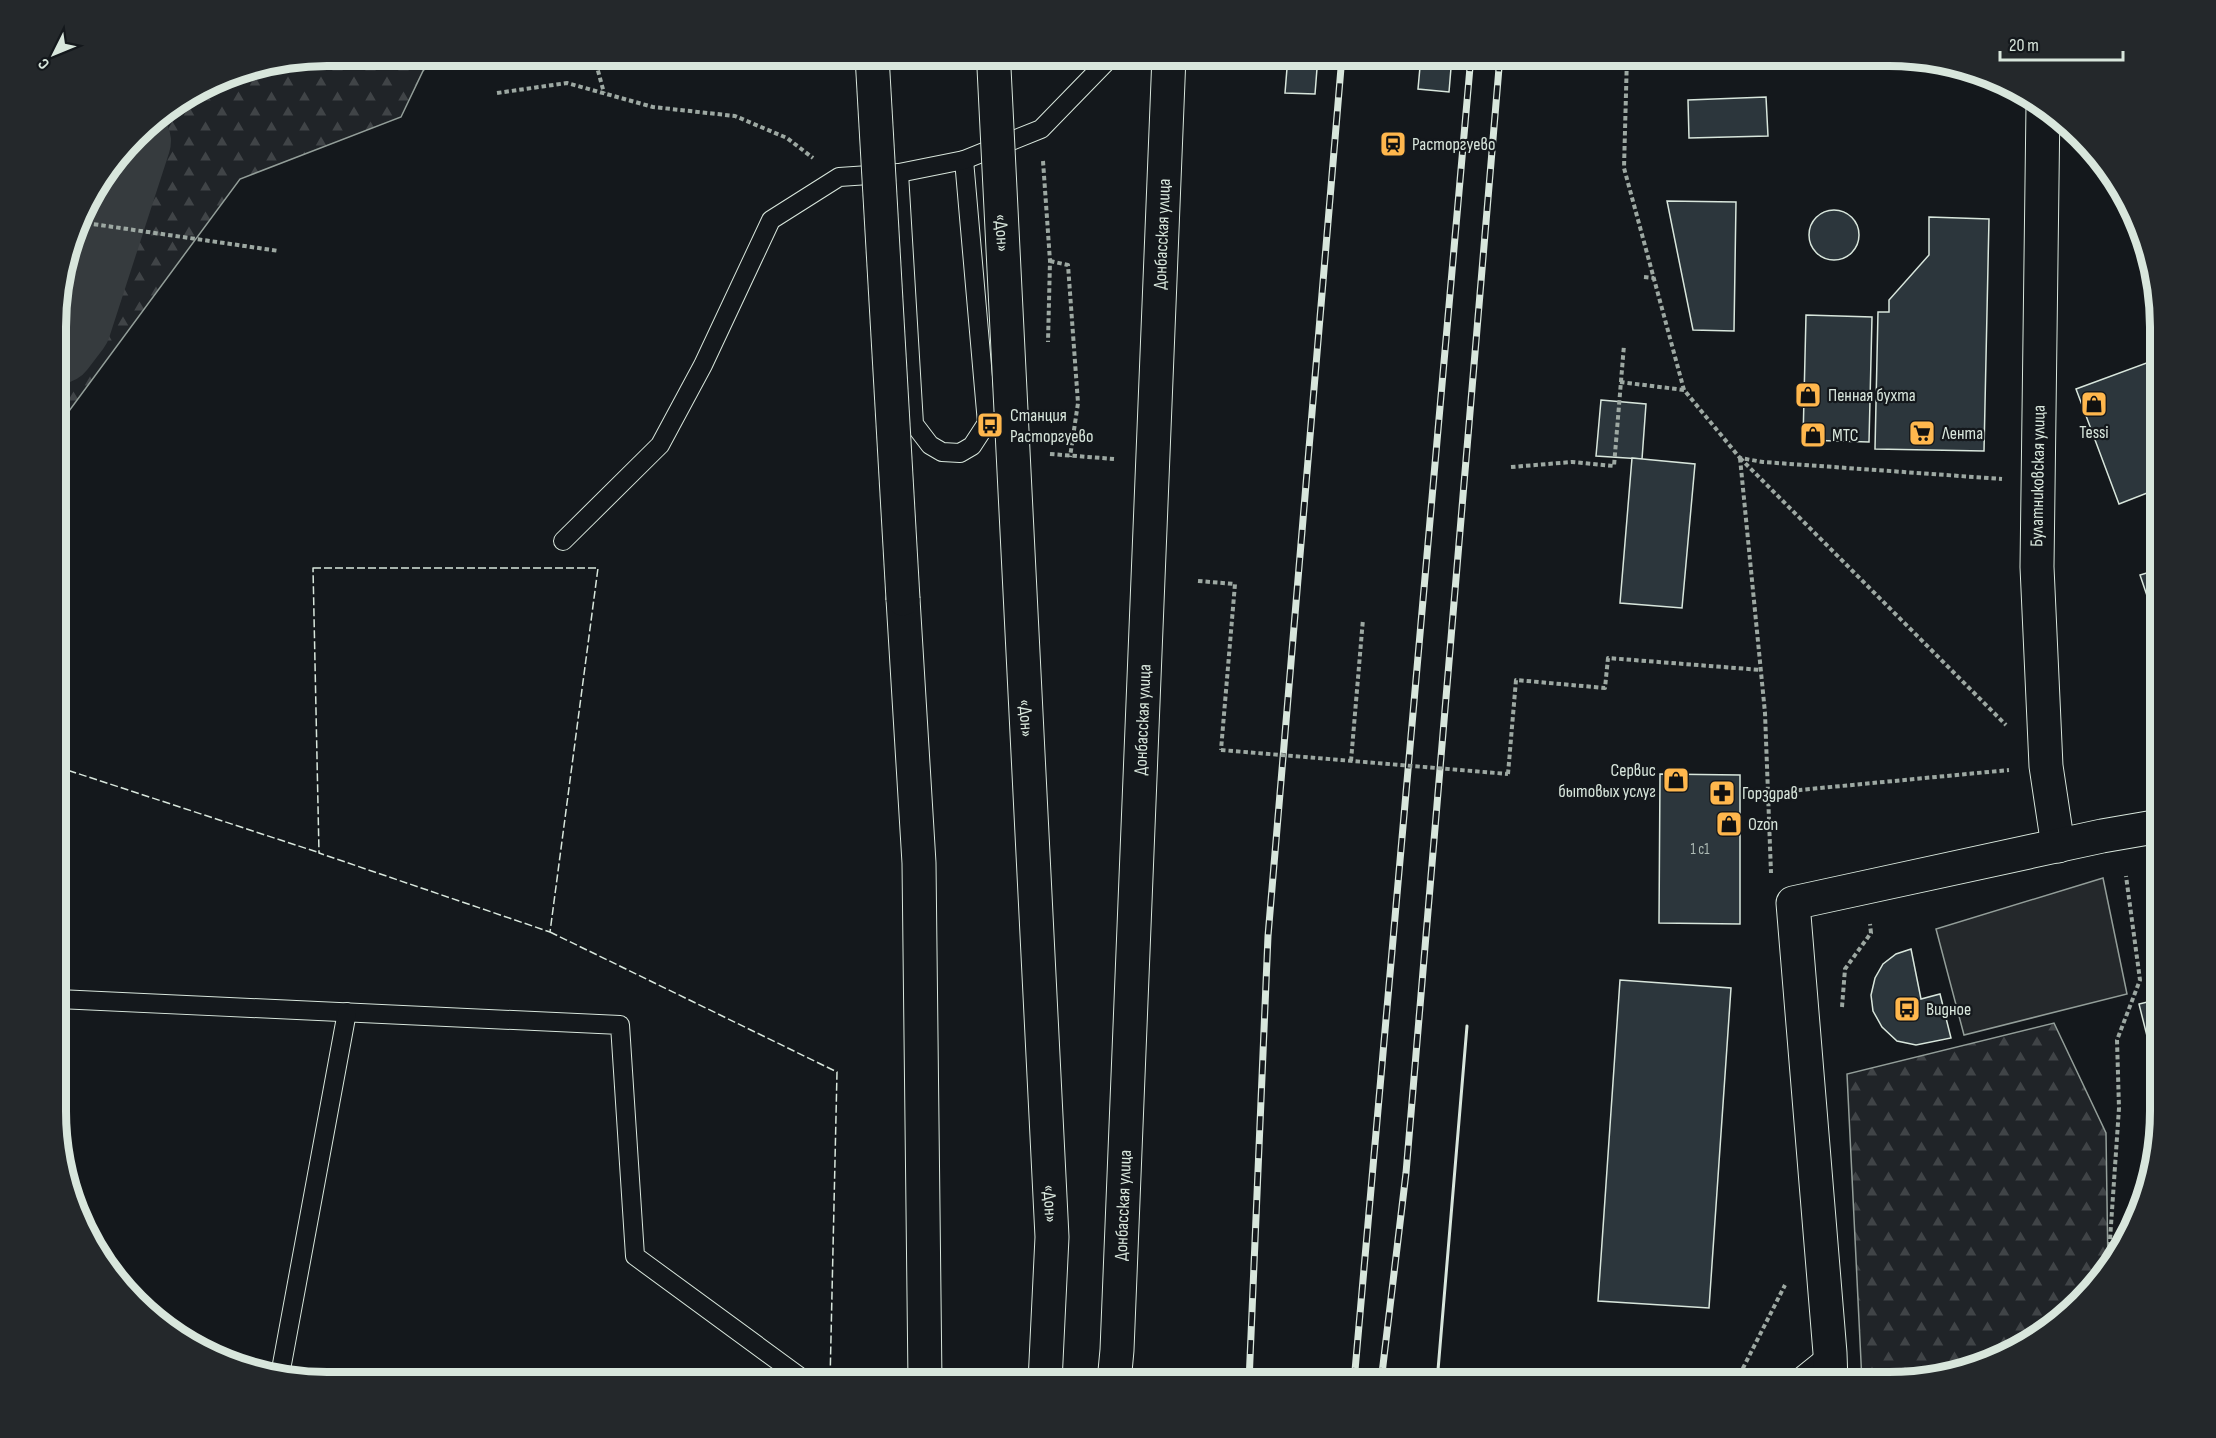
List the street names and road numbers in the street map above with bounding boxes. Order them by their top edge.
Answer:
street label: Донбасская улица [1149,178,1175,290]
street label: «Дон» [991,213,1014,252]
street label: Булатниковская улица [2026,405,2050,547]
street label: Донбасская улица [1130,664,1155,776]
street label: «Дон» [1015,699,1038,738]
street label: Донбасская улица [1110,1149,1136,1261]
street label: «Дон» [1039,1184,1062,1223]

